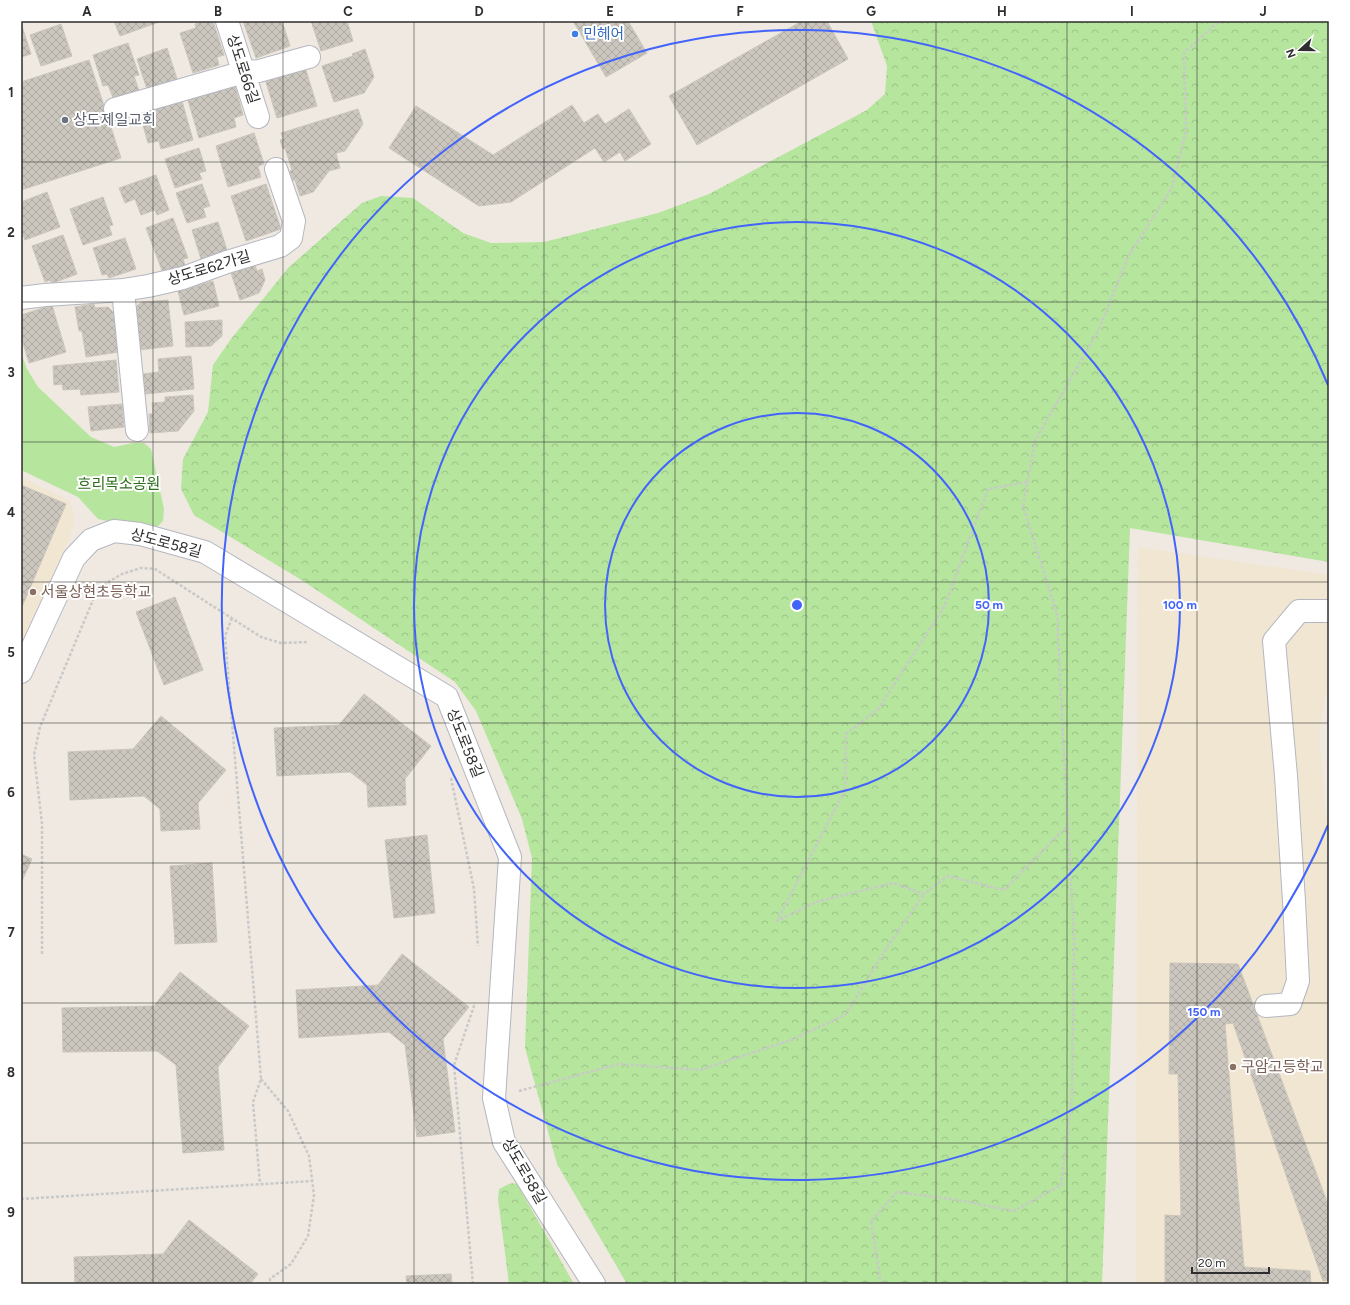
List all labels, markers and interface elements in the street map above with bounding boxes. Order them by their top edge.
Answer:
text: A [82,4,92,19]
text: B [214,4,222,19]
text: C [343,4,353,19]
text: D [474,4,484,19]
text: E [606,4,614,19]
text: F [736,4,744,19]
text: G [866,4,876,19]
text: H [997,4,1007,19]
text: I [1130,4,1134,19]
text: J [1259,4,1267,19]
place label: 민헤어 [583,25,624,43]
marker: 민헤어 [570,29,580,39]
north arrow [1280,30,1320,70]
street label: 상도로66길 [223,32,263,106]
text: N [1284,47,1299,60]
text: 1 [8,85,14,100]
place label: 상도제일교회 [73,111,156,129]
marker: 상도제일교회 [60,115,70,125]
text: 2 [7,225,15,240]
street label: 상도로62가길 [165,247,253,289]
text: 3 [7,365,15,380]
park label: 흐리목소공원 [78,475,160,493]
text: 4 [7,505,15,520]
street label: 상도로58길 [128,525,204,561]
place label: 서울상현초등학교 [41,583,151,601]
marker: 서울상현초등학교 [28,587,38,597]
centre of rings [790,598,804,612]
text: 50 m [975,598,1003,612]
text: 100 m [1163,598,1197,612]
text: 5 [7,645,15,660]
street label: 상도로58길 [443,706,487,780]
text: 6 [7,785,15,800]
text: 7 [7,925,15,940]
text: 150 m [1187,1005,1221,1019]
place label: 구암고등학교 [1241,1058,1324,1076]
marker: 구암고등학교 [1228,1062,1238,1072]
text: 8 [7,1065,15,1080]
street label: 상도로58길 [498,1135,550,1207]
text: 9 [7,1205,15,1220]
scale bar [1192,1249,1269,1275]
text: 20 m [1198,1256,1226,1270]

